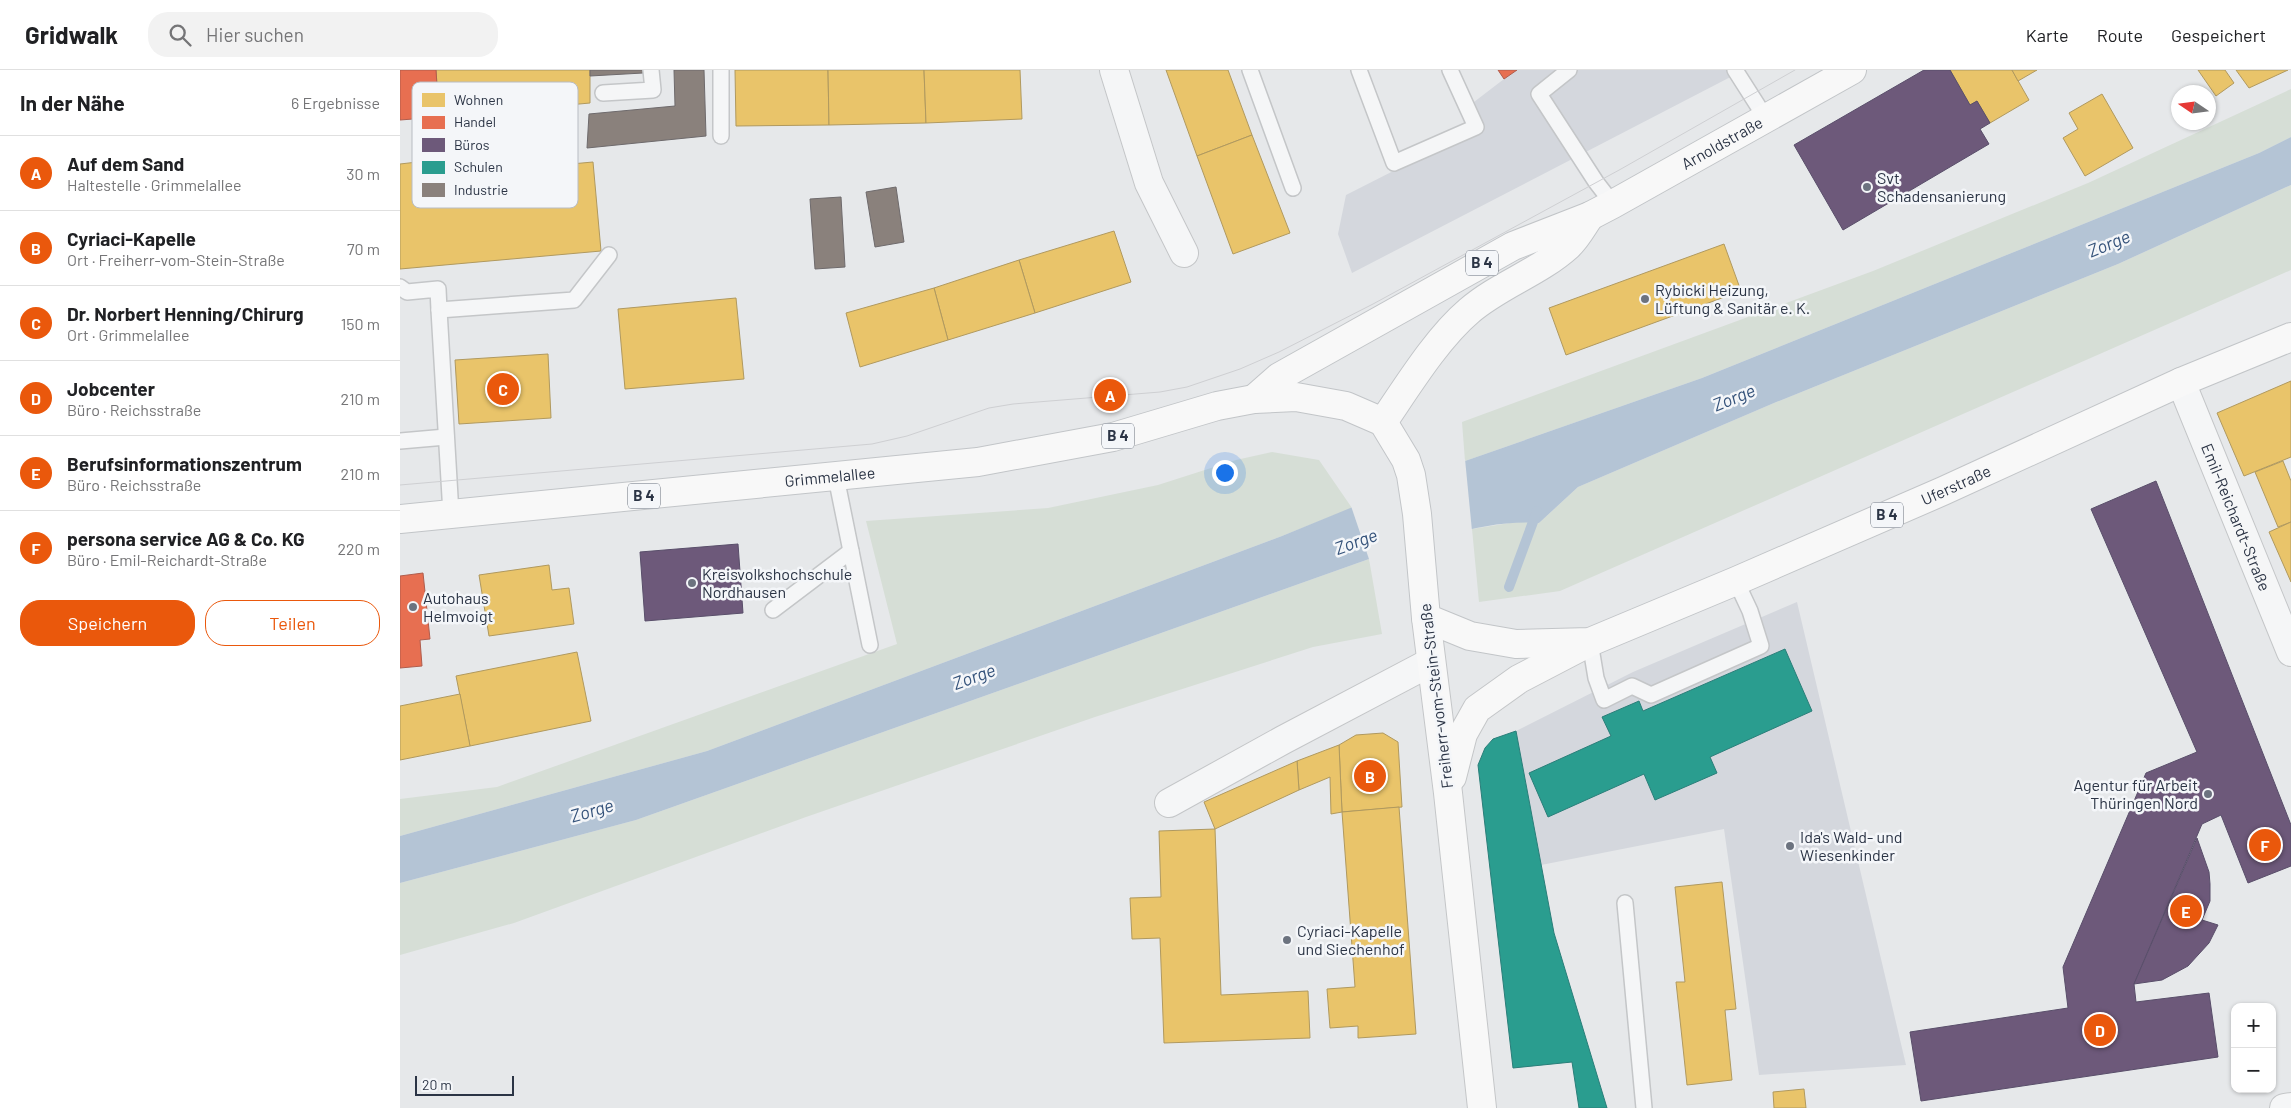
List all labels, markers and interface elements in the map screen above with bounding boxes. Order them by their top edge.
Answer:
search box [148,12,498,57]
text: Gridwalk [25,20,118,49]
icon: search [166,21,194,49]
text: Hier suchen [206,23,304,46]
text: Karte [2026,24,2069,46]
text: Route [2097,24,2143,46]
text: Gespeichert [2171,24,2266,46]
legend [412,82,578,208]
north arrow [2171,85,2216,130]
text: In der Nähe [20,90,125,115]
text: Wohnen [454,91,503,108]
text: 6 Ergebnisse [291,93,380,112]
street label: Arnoldstraße [1678,112,1766,173]
text: Handel [454,113,496,130]
text: Büros [454,136,490,153]
text: Auf dem Sand [67,152,184,175]
text: Schulen [454,158,503,175]
text: A [31,164,41,183]
text: 30 m [346,164,380,183]
place label: Svt Schadensanierung [1877,168,2006,205]
text: Haltestelle · Grimmelallee [67,175,242,194]
text: Industrie [454,181,508,198]
marker: Svt Schadensanierung [1861,181,1873,193]
water label: Zorge [2084,225,2133,261]
text: Cyriaci-Kapelle [67,227,196,250]
text: B [31,239,41,258]
text: 70 m [347,239,380,258]
text: Ort · Freiherr-vom-Stein-Straße [67,250,285,269]
road number: B 4 [1466,250,1498,276]
place label: Rybicki Heizung, Lüftung & Sanitär e. K. [1655,280,1810,317]
marker: Rybicki Heizung, Lüftung & Sanitär e. K. [1639,293,1651,305]
text: Dr. Norbert Henning/Chirurg [67,302,303,325]
text: C [31,314,41,333]
text: 150 m [341,314,380,333]
text: Ort · Grimmelallee [67,325,189,344]
pin: C [487,370,519,408]
pin: A [1094,376,1126,414]
text: Jobcenter [67,377,155,400]
water label: Zorge [1709,379,1758,415]
text: D [31,389,41,408]
text: 210 m [341,389,380,408]
text: Büro · Reichsstraße [67,400,201,419]
road number: B 4 [1102,424,1134,448]
street label: Emil-Reichardt-Straße [2198,440,2275,594]
text: Berufsinformationszentrum [67,452,302,475]
your location [1212,460,1238,486]
street label: Uferstraße [1918,460,1994,508]
street label: Grimmelallee [784,462,876,490]
text: E [31,464,41,483]
text: 210 m [341,464,380,483]
text: Büro · Reichsstraße [67,475,201,494]
road number: B 4 [628,484,660,508]
road number: B 4 [1871,502,1903,528]
water label: Zorge [1331,523,1380,559]
text: persona service AG & Co. KG [67,527,305,550]
text: F [32,539,40,558]
text: 220 m [337,539,380,558]
text: Büro · Emil-Reichardt-Straße [67,550,267,569]
place label: Kreisvolkshochschule Nordhausen [702,564,852,601]
marker: Kreisvolkshochschule Nordhausen [686,577,698,589]
place label: Autohaus Helmvoigt [423,588,493,625]
button: Speichern [20,600,195,646]
button: Teilen [205,600,380,646]
marker: Autohaus Helmvoigt [407,601,419,613]
street label: Freiherr-vom-Stein-Straße [1415,602,1456,790]
water label: Zorge [949,658,998,694]
pin: B [1354,757,1386,795]
place label: Agentur für Arbeit Thüringen Nord [2074,775,2198,812]
marker: Agentur für Arbeit Thüringen Nord [2202,788,2214,800]
water label: Zorge [568,793,616,827]
pin: F [2249,826,2281,864]
place label: Ida's Wald- und Wiesenkinder [1800,827,1902,864]
marker: Ida's Wald- und Wiesenkinder [1784,840,1796,852]
pin: E [2170,892,2202,930]
place label: Cyriaci-Kapelle und Siechenhof [1297,921,1405,958]
marker: Cyriaci-Kapelle und Siechenhof [1281,934,1293,946]
map controls [2231,1003,2276,1093]
button: + [2231,1003,2276,1048]
pin: D [2084,1011,2116,1049]
button: − [2231,1048,2276,1093]
scale bar [415,1073,514,1096]
text: 20 m [422,1076,452,1093]

